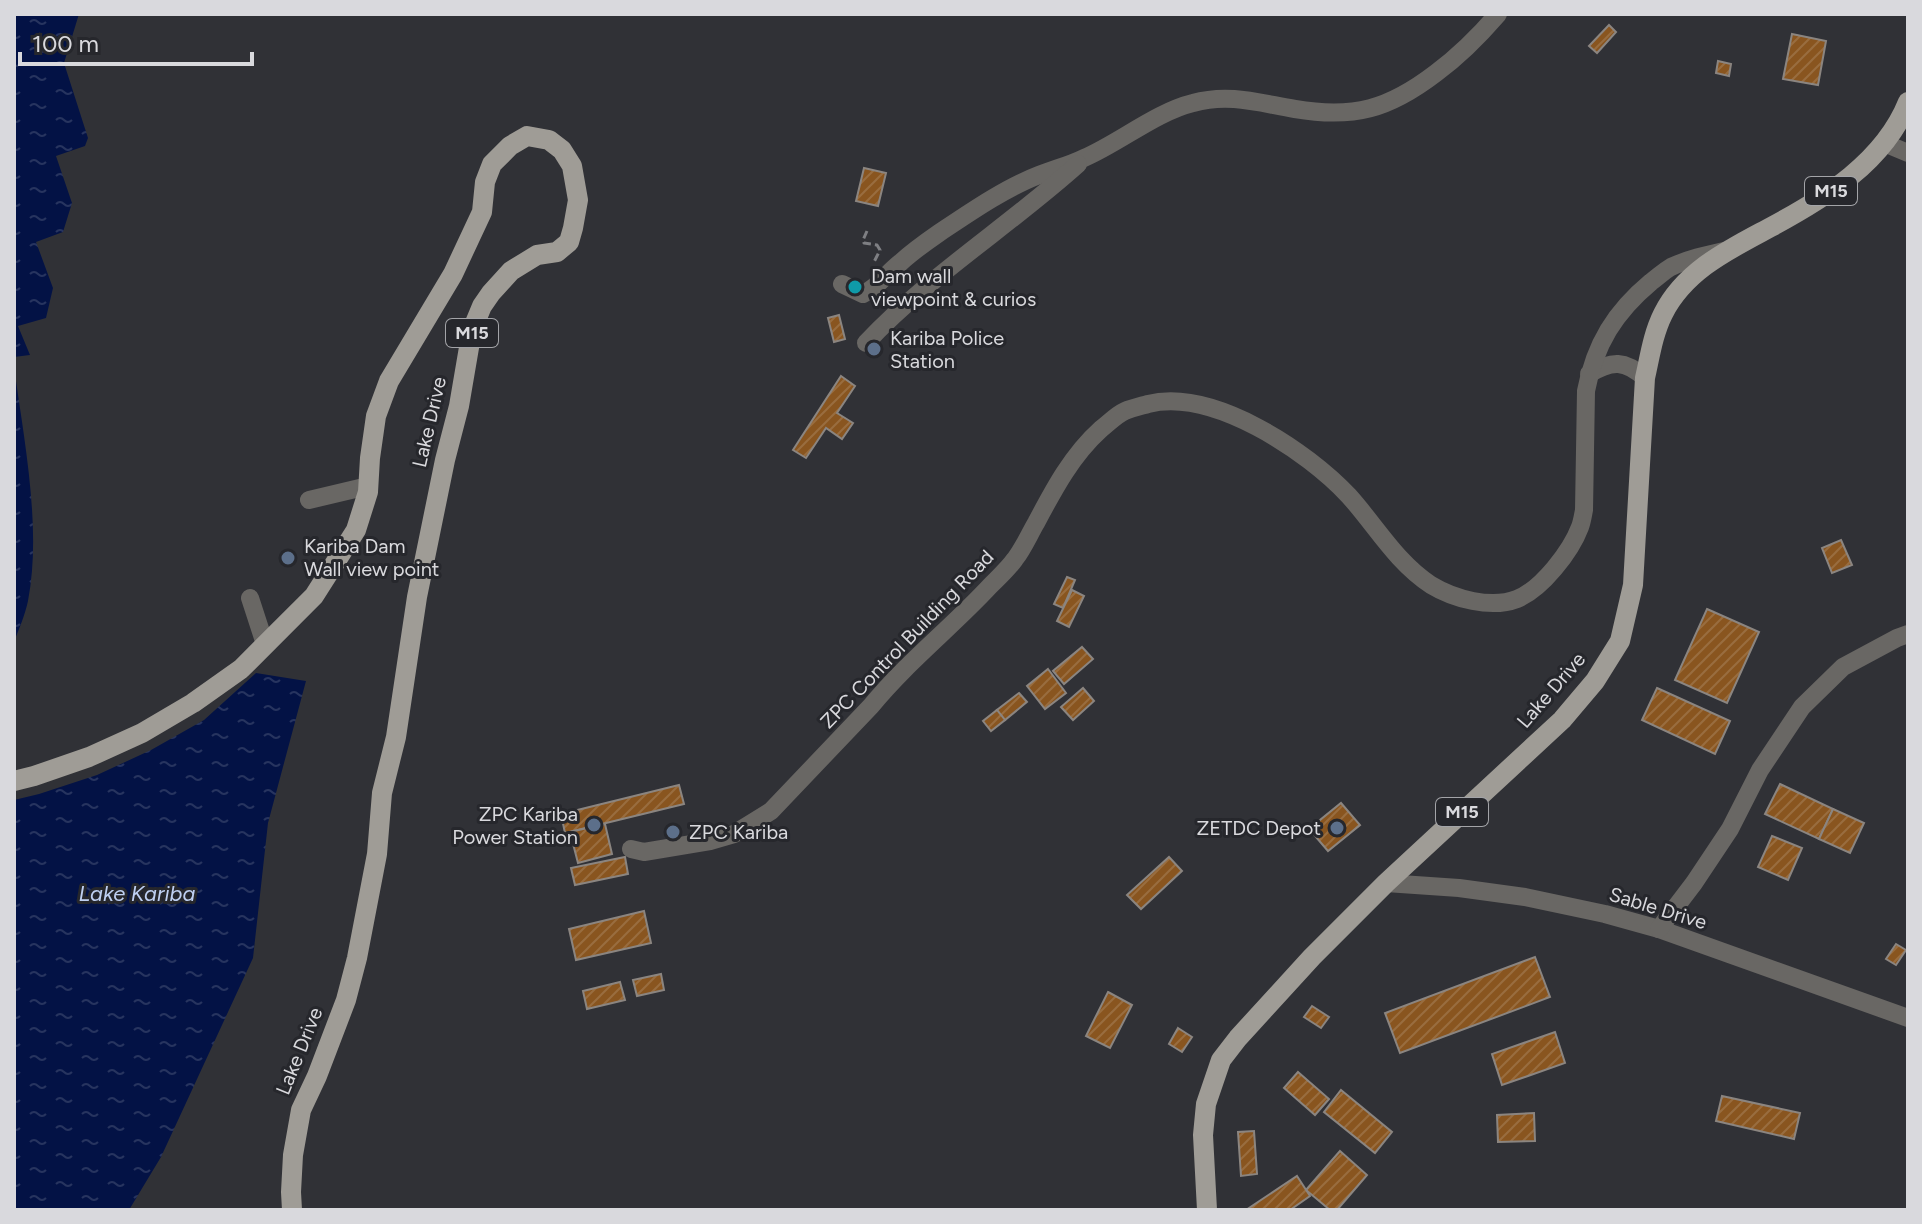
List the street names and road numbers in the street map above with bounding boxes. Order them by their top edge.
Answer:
road number: M15 [1805,177,1857,205]
road number: M15 [446,319,498,347]
street label: Lake Drive [407,374,451,470]
street label: ZPC Control Building Road [815,545,999,733]
street label: Lake Drive [1512,647,1590,733]
road number: M15 [1436,798,1488,826]
street label: Sable Drive [1606,882,1710,934]
street label: Lake Drive [271,1004,327,1098]

